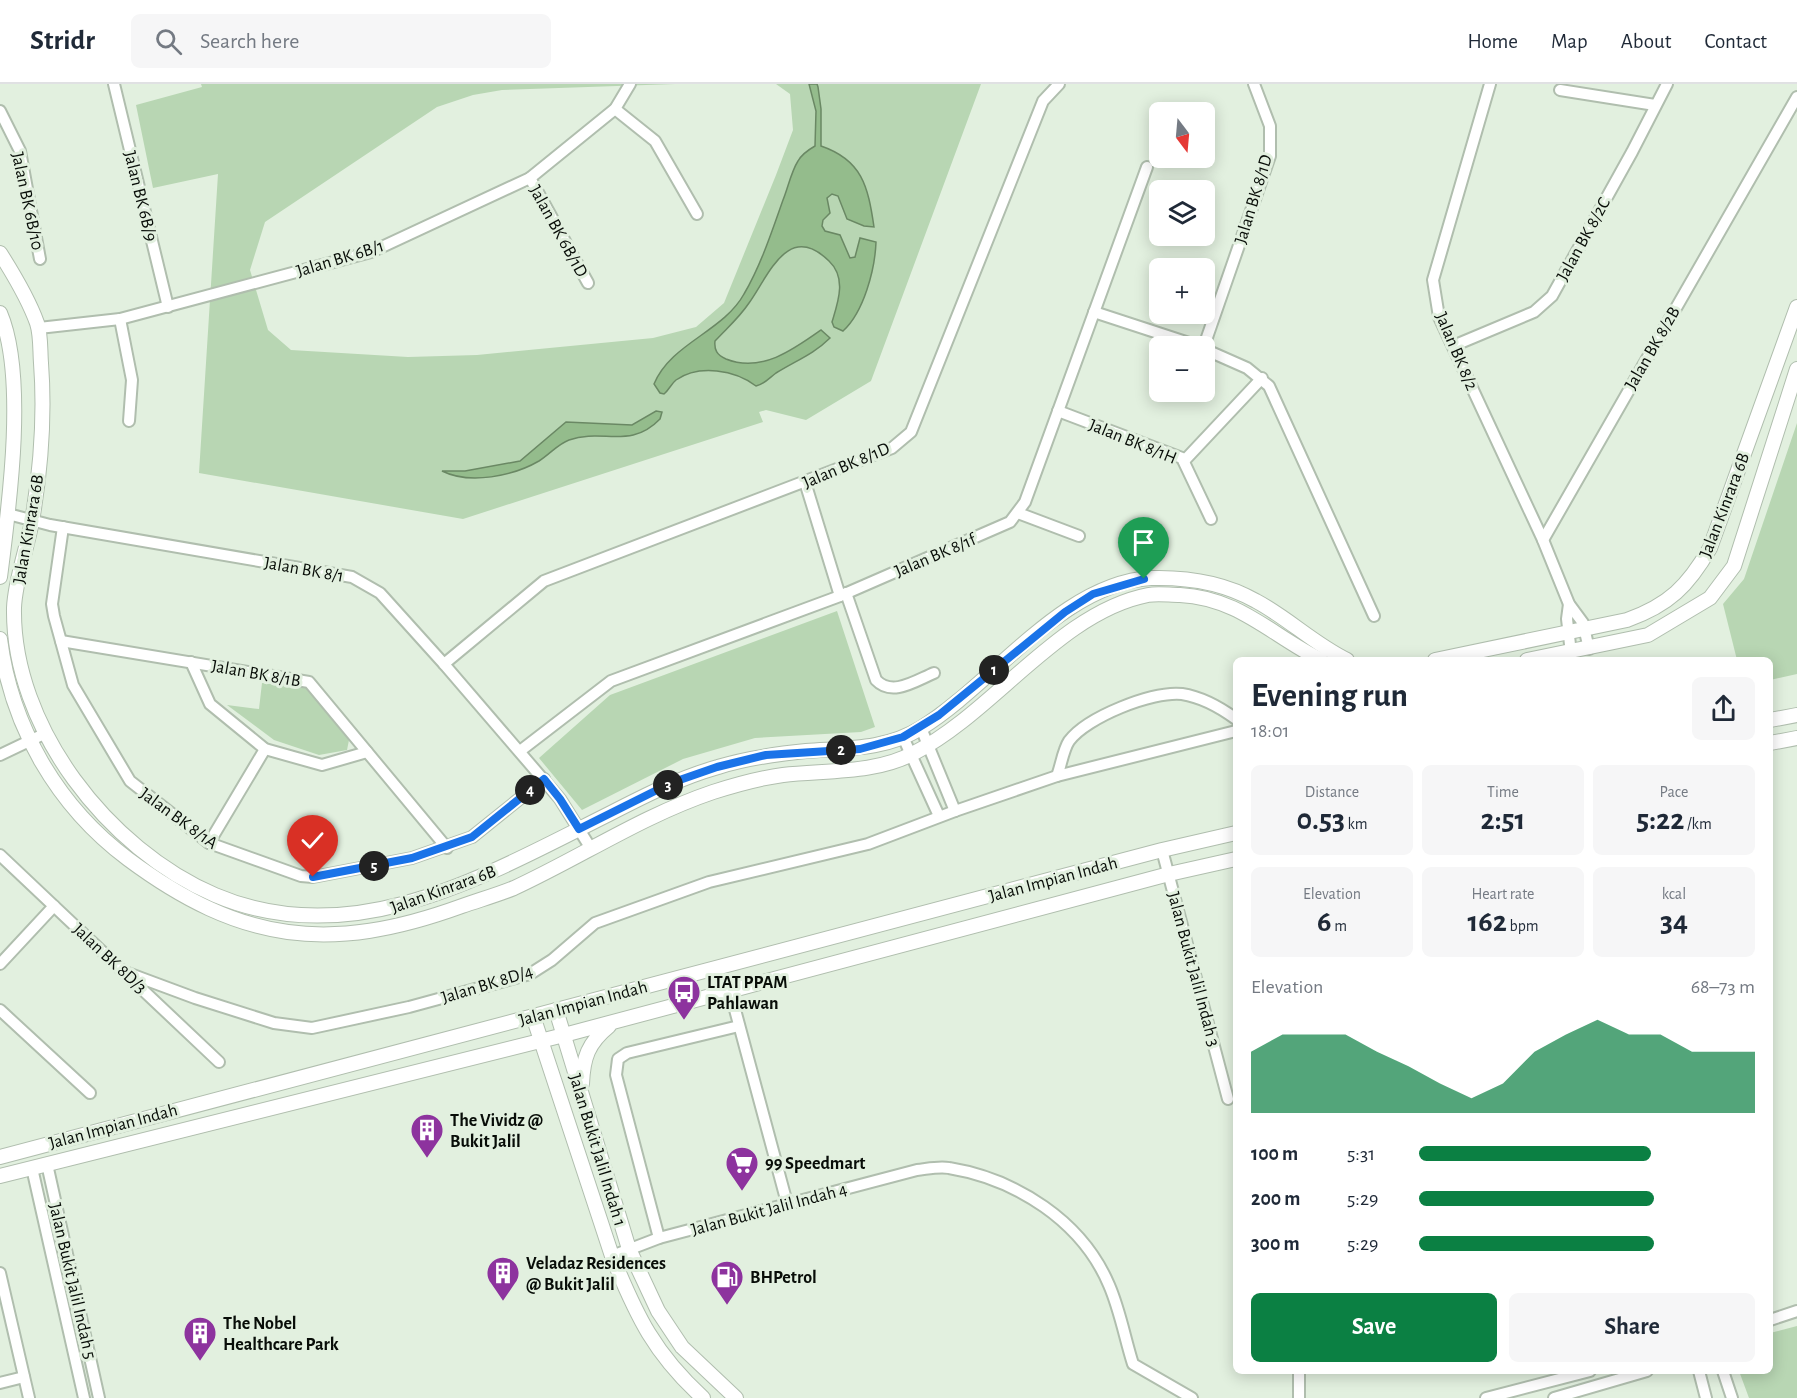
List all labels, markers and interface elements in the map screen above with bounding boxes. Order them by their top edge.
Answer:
search box [131,14,551,68]
icon: search [152,25,185,58]
text: Stridr [30,27,95,55]
text: Search here [200,30,299,52]
text: Home [1467,31,1518,52]
text: Map [1551,31,1588,52]
text: About [1621,31,1671,52]
text: Contact [1704,31,1767,52]
north arrow [1149,102,1215,168]
map controls [1149,102,1215,402]
street label: Jalan BK 6B/9 [120,149,160,243]
street label: Jalan BK 6B/10 [8,150,46,252]
street label: Jalan BK 8/1D [1232,152,1276,246]
button: layers [1149,180,1215,246]
street label: Jalan BK 6B/1D [526,183,591,280]
street label: Jalan BK 8/2C [1554,195,1614,284]
street label: Jalan BK 6B/1 [294,237,386,281]
button: + [1149,258,1215,324]
street label: Jalan BK 8/2B [1622,304,1684,393]
street label: Jalan BK 8/2 [1432,310,1481,393]
button: − [1149,336,1215,402]
street label: Jalan BK 8/1H [1086,416,1179,468]
street label: Jalan BK 8/1D [800,440,892,492]
street label: Jalan Kinrara 6B [1697,451,1753,560]
street label: Jalan Kinrara 6B [11,473,47,585]
pin [1118,517,1169,579]
icon: arrive [1127,526,1160,559]
street label: Jalan BK 8/1f [892,530,980,581]
street label: Jalan BK 8/1 [263,554,345,586]
pin: 1 [979,655,1009,685]
street label: Jalan BK 8/1B [210,657,302,691]
text: 1 [991,662,997,678]
button: share [1692,677,1755,740]
text: Evening run [1251,680,1408,713]
text: 18:01 [1251,721,1289,741]
pin: 2 [826,735,856,765]
text: 2 [837,742,845,758]
pin: 3 [653,770,683,800]
pin: 4 [515,775,545,805]
text: 3 [665,777,671,793]
text: 4 [526,782,534,798]
text: Distance [1305,784,1359,800]
text: Time [1487,784,1519,800]
text: Pace [1660,784,1688,800]
street label: Jalan BK 8/1A [136,785,221,853]
text: 0.53 [1296,805,1345,835]
text: 2:51 [1481,805,1525,835]
text: 5:22 [1636,805,1684,835]
pin [287,815,338,877]
text: km [1345,816,1368,832]
text: /km [1684,816,1712,832]
icon: check [296,824,329,857]
pin: 5 [359,851,389,881]
street label: Jalan Impian Indah [987,854,1119,906]
text: 5 [371,858,377,874]
street label: Jalan Kinrara 6B [388,863,498,917]
text: Elevation [1303,886,1361,902]
text: Heart rate [1472,886,1534,902]
text: kcal [1662,886,1686,902]
street label: Jalan Bukit Jalil Indah 3 [1164,890,1222,1049]
text: 6 [1317,907,1332,937]
text: 162 [1467,907,1507,937]
text: 34 [1660,907,1688,937]
text: m [1332,918,1347,934]
text: bpm [1507,918,1539,934]
street label: Jalan BK 8D/3 [69,920,150,997]
street label: Jalan BK 8D/4 [439,962,536,1007]
bus stop icon: LTAT PPAM Pahlawan [666,974,702,1021]
place label: LTAT PPAM Pahlawan [707,974,788,1013]
text: Elevation [1251,977,1323,997]
text: 68–73 m [1691,977,1755,997]
street label: Jalan Impian Indah [517,978,649,1030]
street label: Jalan Bukit Jalil Indah 1 [565,1072,629,1229]
street label: Jalan Impian Indah [47,1101,179,1153]
building icon: The Vividz @ Bukit Jalil [409,1112,445,1159]
place label: The Vividz @ Bukit Jalil [450,1112,543,1151]
text: 100 m [1251,1144,1298,1164]
text: 5:31 [1347,1144,1375,1164]
supermarket icon: 99 Speedmart [724,1145,760,1192]
place label: 99 Speedmart [765,1155,865,1173]
street label: Jalan Bukit Jalil Indah 4 [689,1180,850,1239]
text: 200 m [1251,1189,1300,1209]
text: 5:29 [1347,1189,1378,1209]
street label: Jalan Bukit Jalil Indah 5 [45,1201,99,1361]
text: 300 m [1251,1234,1300,1254]
text: 5:29 [1347,1234,1378,1254]
building icon: Veladaz Residences @ Bukit Jalil [485,1255,521,1302]
place label: Veladaz Residences @ Bukit Jalil [526,1255,666,1294]
fuel station icon: BHPetrol [709,1259,745,1306]
place label: BHPetrol [750,1269,817,1287]
button: Save [1251,1293,1497,1362]
button: Share [1509,1293,1755,1362]
building icon: The Nobel Healthcare Park [182,1315,218,1362]
place label: The Nobel Healthcare Park [223,1315,339,1354]

